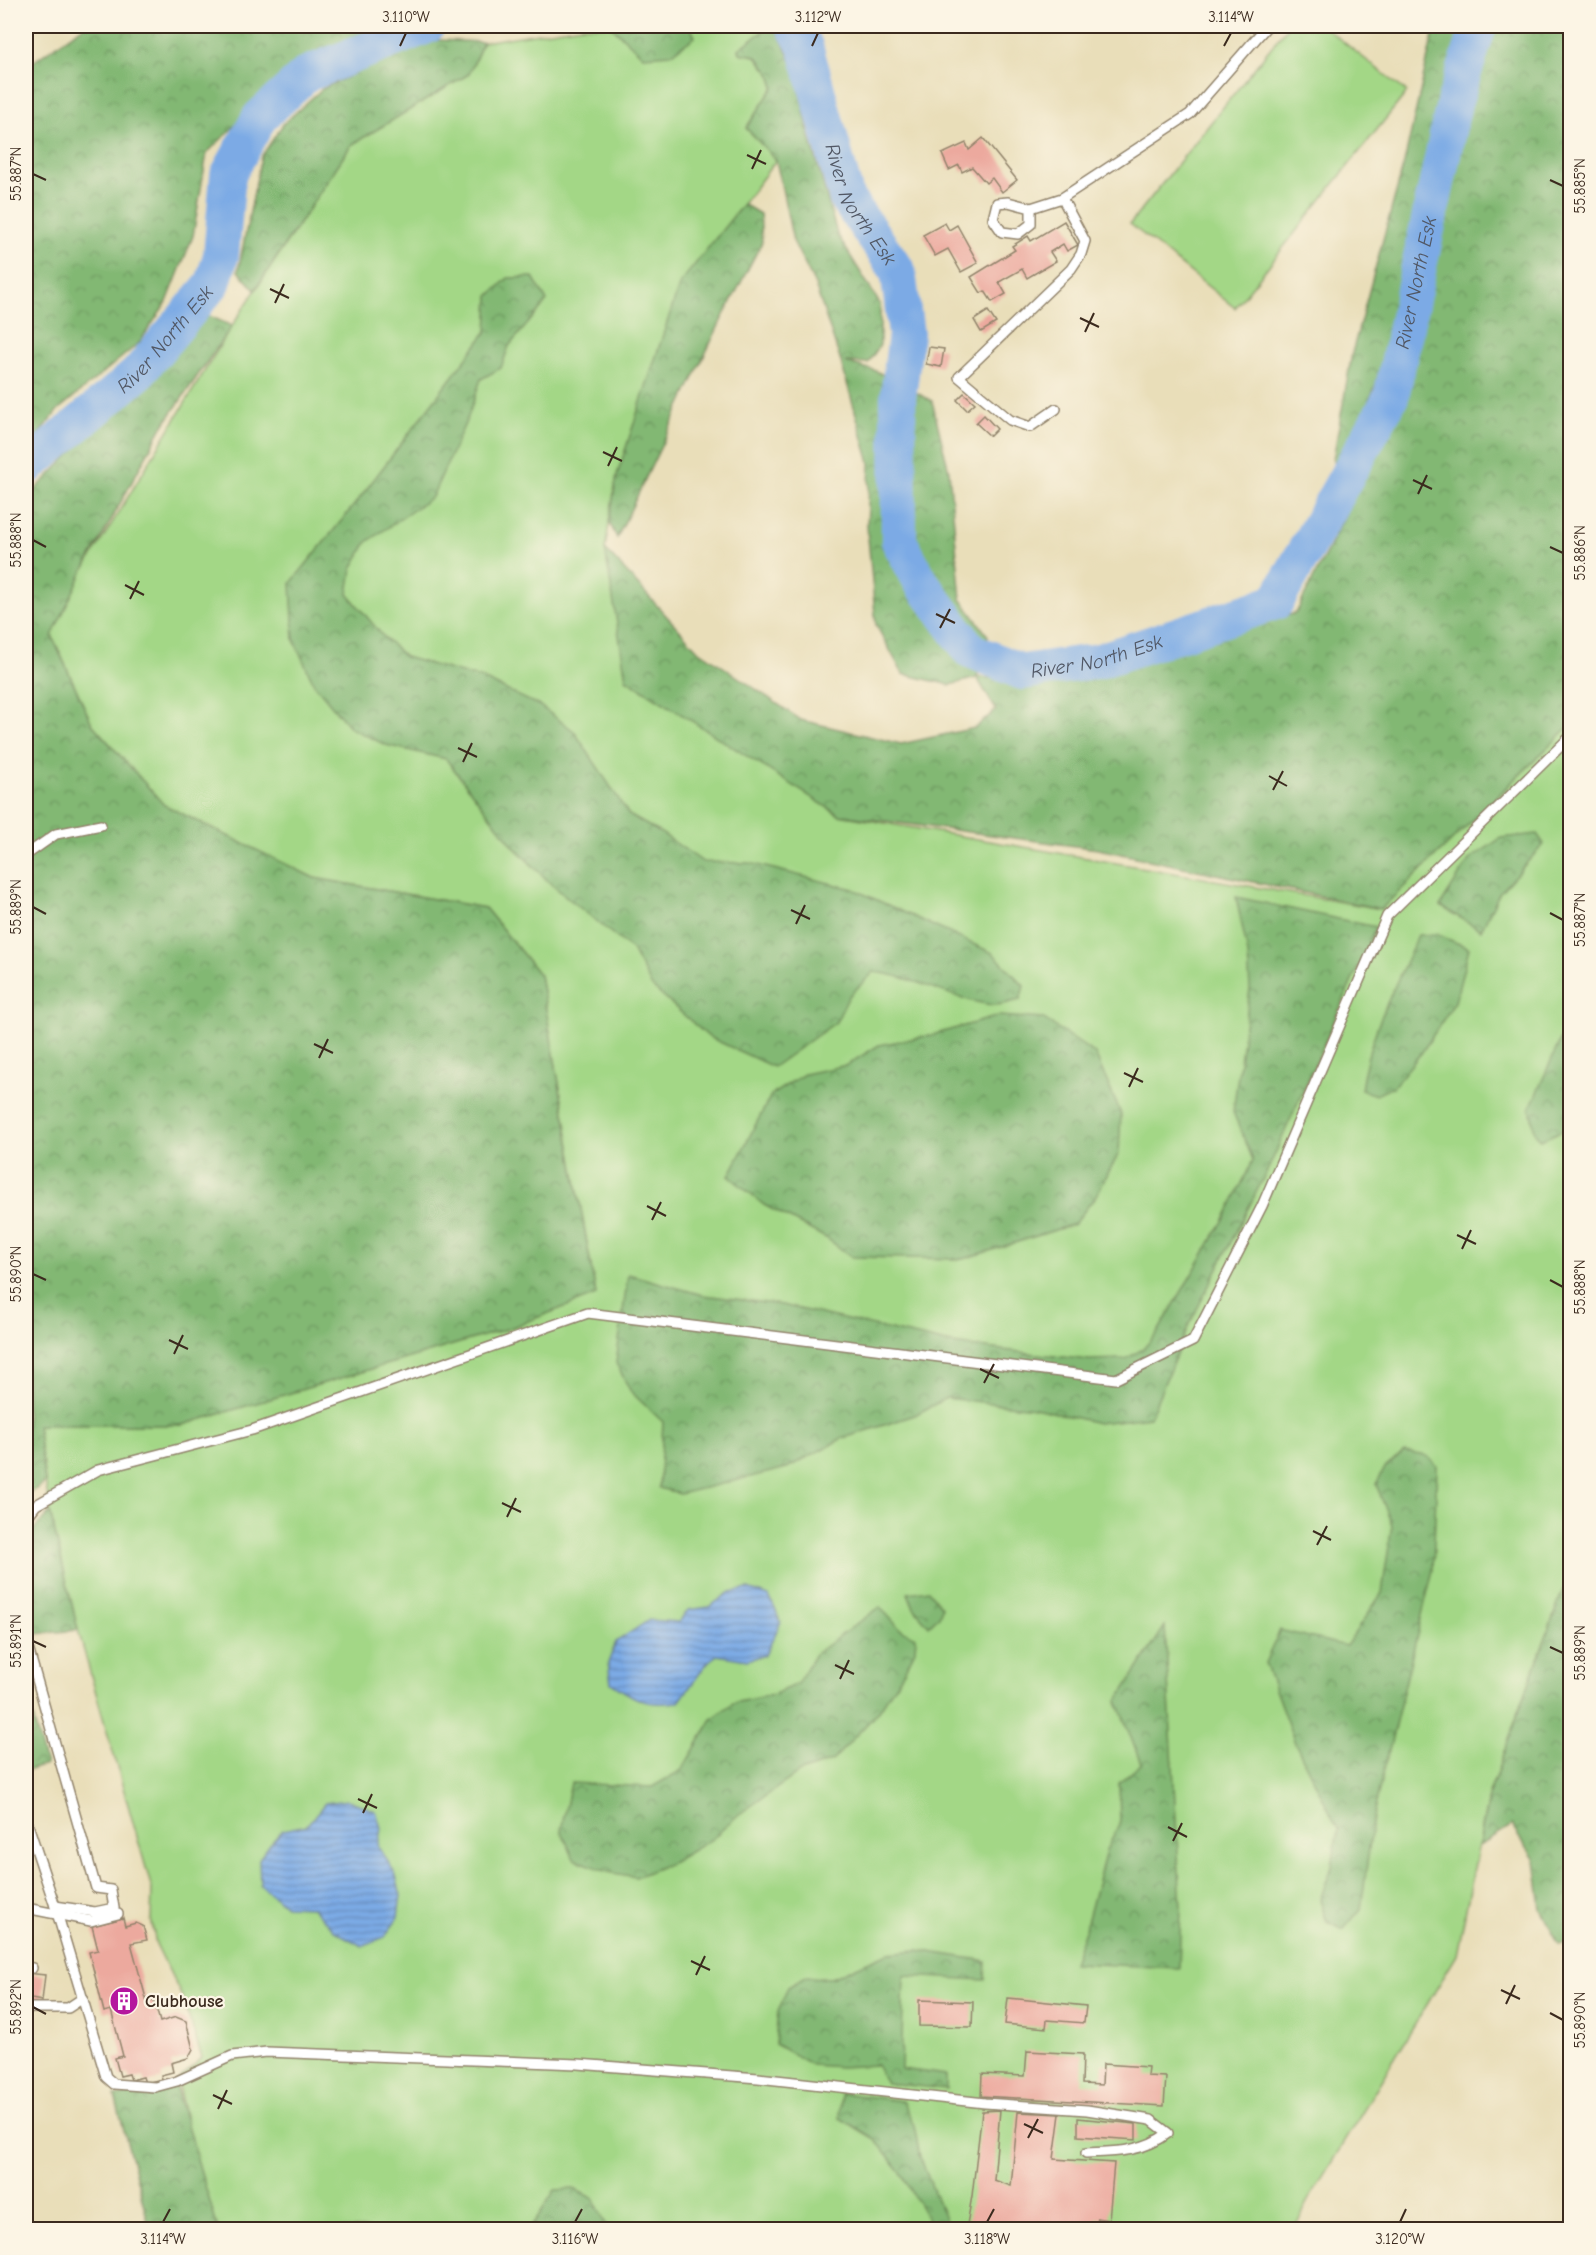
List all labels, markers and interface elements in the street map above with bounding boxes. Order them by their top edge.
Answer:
text: 3.110°W [382,8,430,26]
text: 3.112°W [795,8,841,26]
text: 3.114°W [1208,8,1254,26]
water label: River North Esk [821,141,902,270]
text: 55.887°N [7,147,25,201]
text: 55.885°N [1571,158,1589,214]
water label: River North Esk [1390,214,1441,351]
water label: River North Esk [112,280,218,398]
text: 55.888°N [7,512,25,568]
text: 55.886°N [1571,525,1589,581]
water label: River North Esk [1029,629,1166,682]
text: 55.889°N [7,879,25,935]
text: 55.887°N [1571,893,1589,947]
text: 55.890°N [7,1246,25,1302]
text: 55.888°N [1571,1259,1589,1315]
text: 55.891°N [7,1614,25,1668]
text: 55.889°N [1571,1625,1589,1681]
text: 55.892°N [7,1979,25,2035]
building icon: Clubhouse [108,1985,140,2017]
place label: Clubhouse [145,1991,224,2012]
text: 55.890°N [1571,1992,1589,2048]
text: 3.114°W [140,2230,186,2248]
text: 3.116°W [552,2230,598,2248]
text: 3.118°W [964,2230,1010,2248]
text: 3.120°W [1375,2230,1425,2248]

